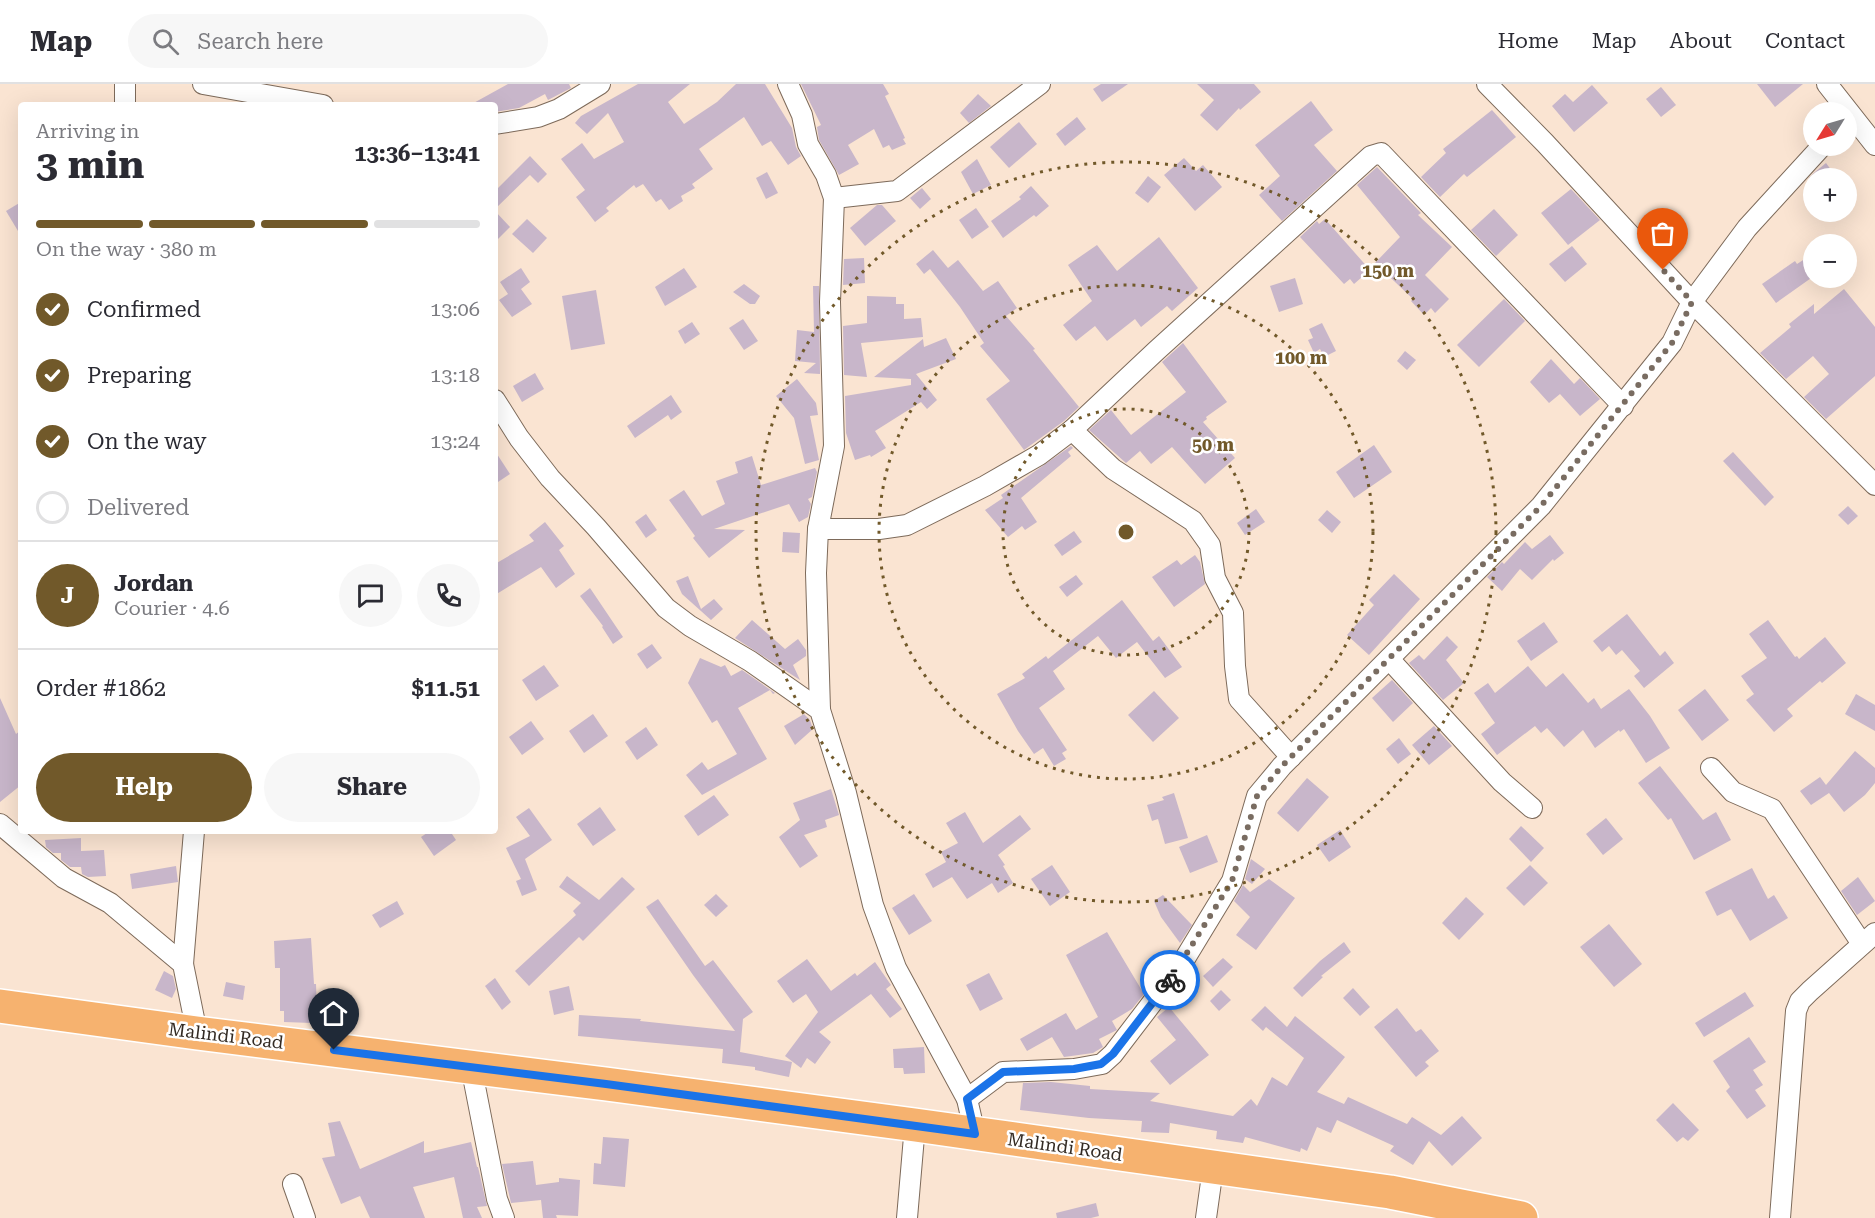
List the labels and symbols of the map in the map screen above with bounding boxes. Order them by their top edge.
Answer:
north arrow [1803,102,1857,156]
pin [1637,208,1688,270]
text: 150 m [1362,260,1415,281]
text: 100 m [1275,347,1328,368]
text: 50 m [1192,434,1235,455]
centre of rings [1116,522,1136,542]
courier [1140,950,1200,1010]
pin [308,988,359,1050]
street label: Malindi Road [167,1018,285,1053]
street label: Malindi Road [1006,1128,1124,1165]

